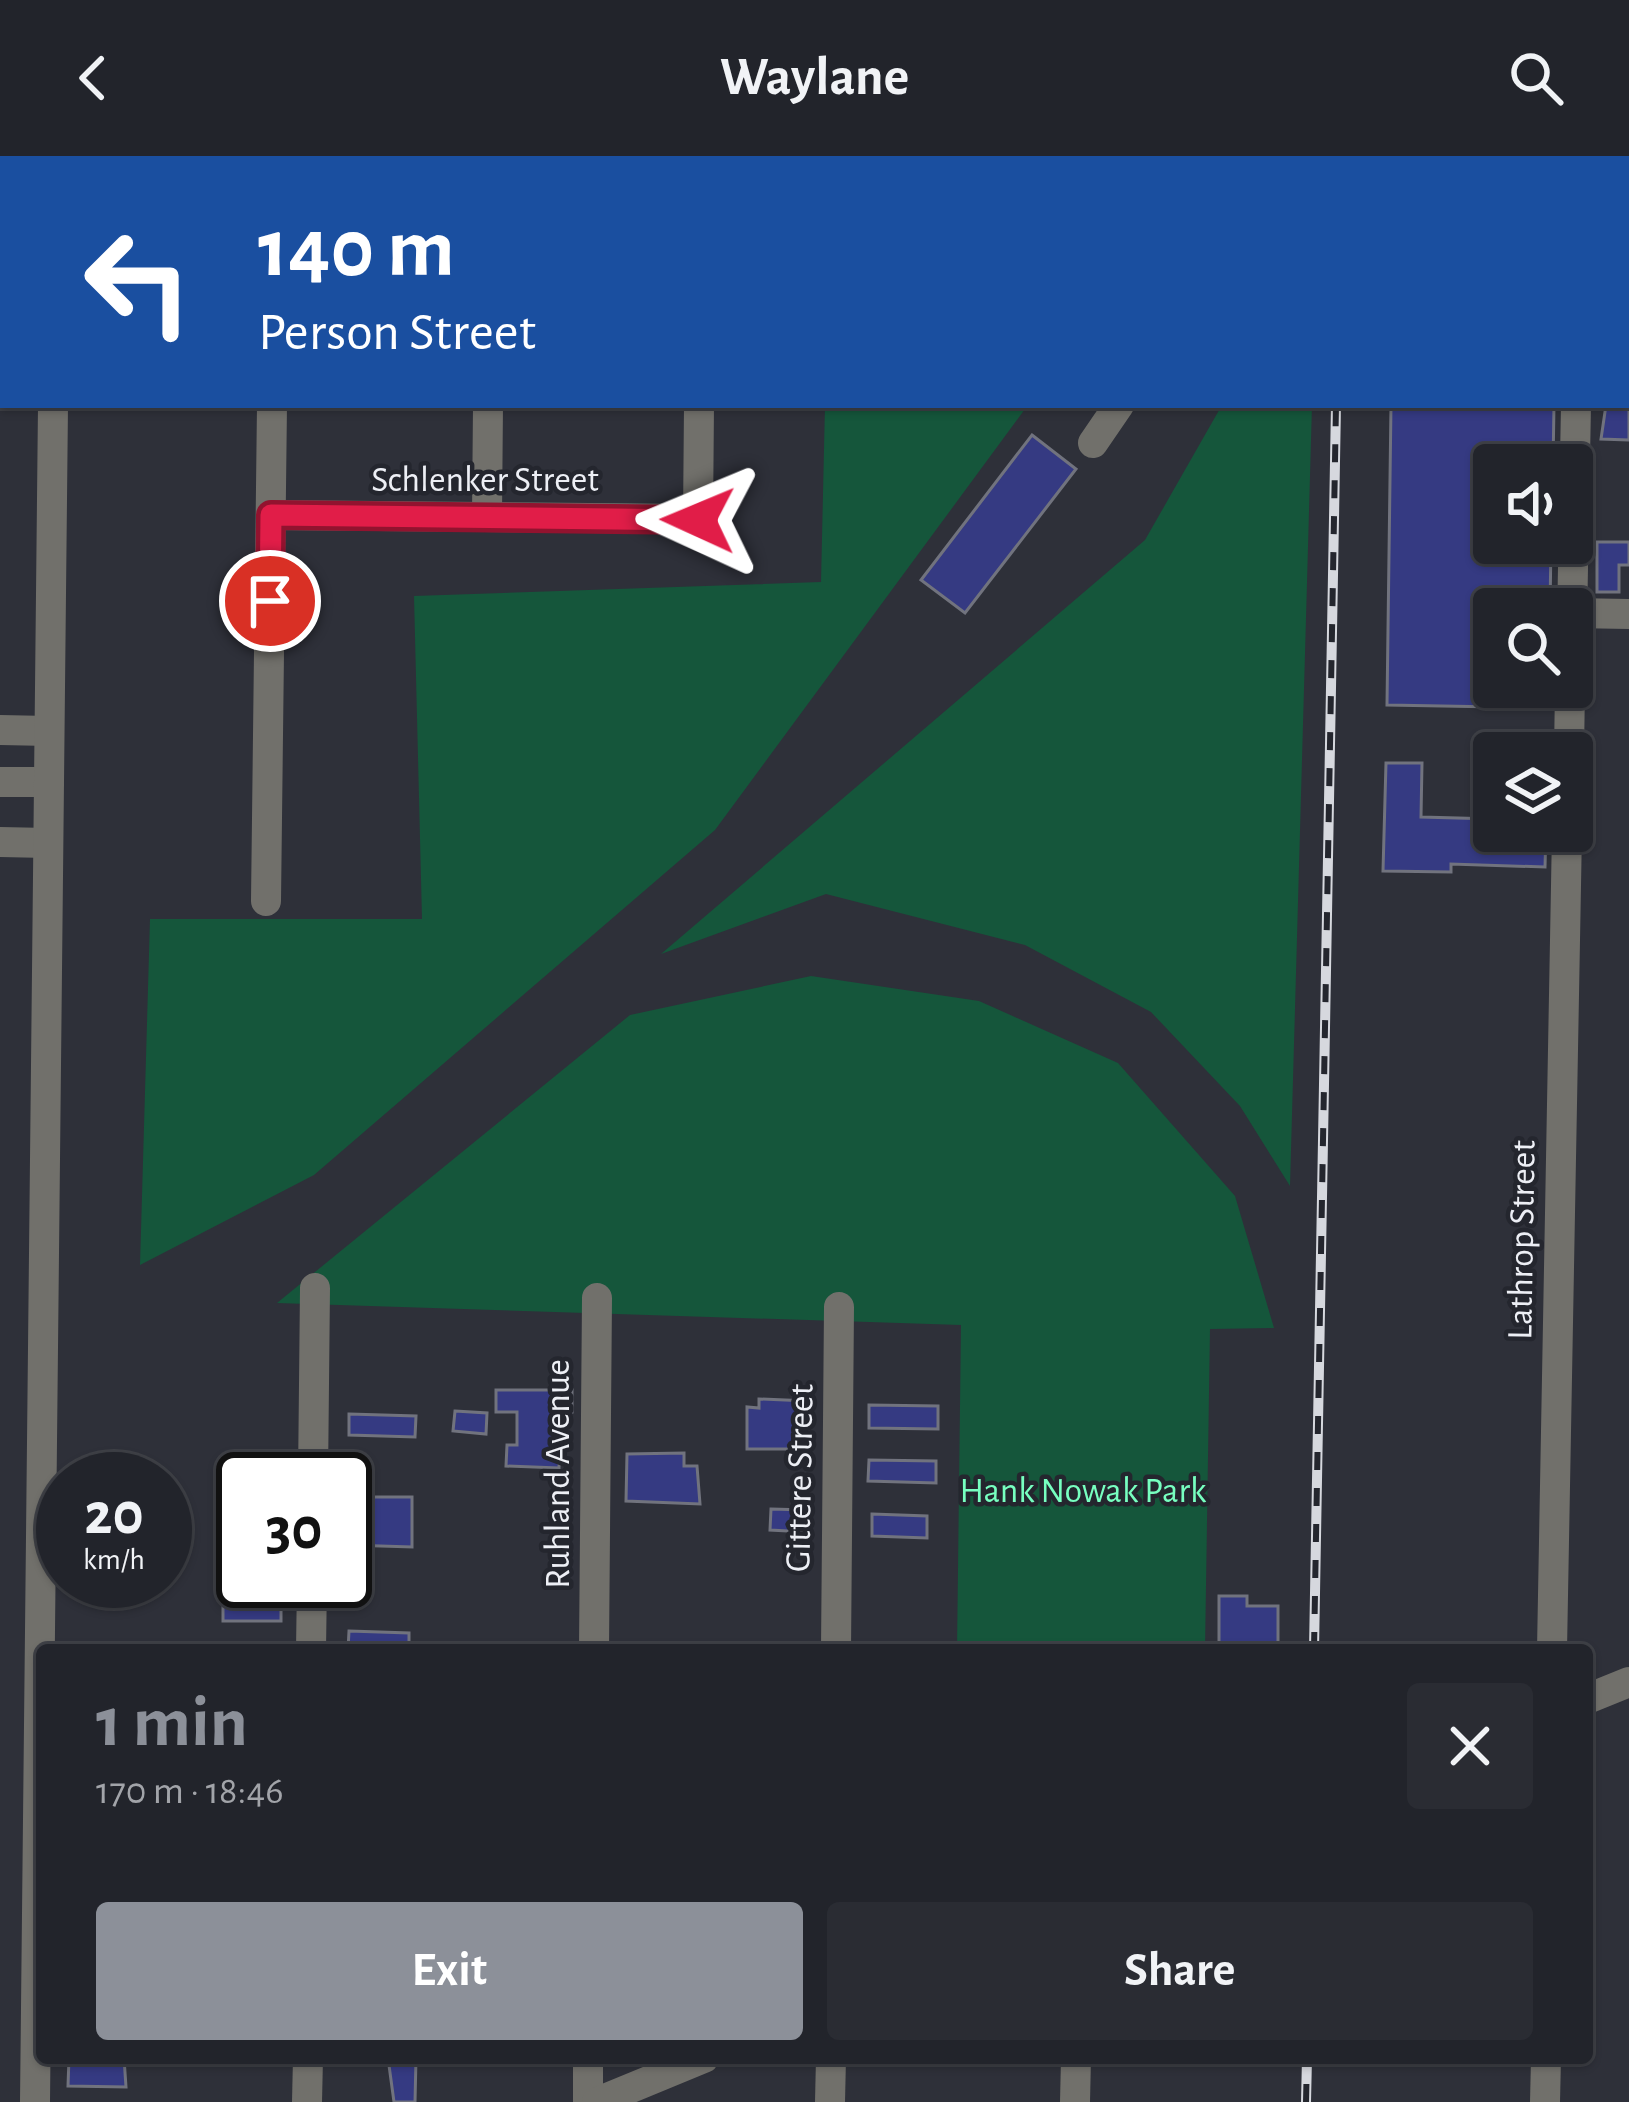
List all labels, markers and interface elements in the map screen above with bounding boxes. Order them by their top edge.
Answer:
icon: back [60,45,126,111]
icon: search [1503,45,1569,111]
text: Waylane [720,51,909,105]
icon: left [60,204,216,360]
text: 140 m [258,208,455,292]
text: Person Street [258,306,536,360]
map controls [1473,444,1593,852]
button: sound [1473,444,1593,564]
position arrow [635,457,761,583]
street label: Schlenker Street [371,462,599,498]
pin [219,550,321,652]
icon: arrive [237,568,303,634]
button: search [1473,588,1593,708]
button: layers [1473,732,1593,852]
street label: Lathrop Street [1502,1139,1542,1340]
street label: Ruhland Avenue [540,1359,576,1589]
street label: Gittere Street [780,1383,820,1572]
speed limit sign: 30 [216,1452,372,1608]
park label: Hank Nowak Park [960,1473,1207,1509]
text: 20 [84,1485,144,1545]
text: km/h [83,1545,145,1575]
button: close [1407,1683,1533,1809]
text: 1 min [96,1687,248,1759]
text: 170 m · 18:46 [96,1772,284,1811]
button: Exit [96,1902,803,2040]
button: Share [827,1902,1533,2040]

